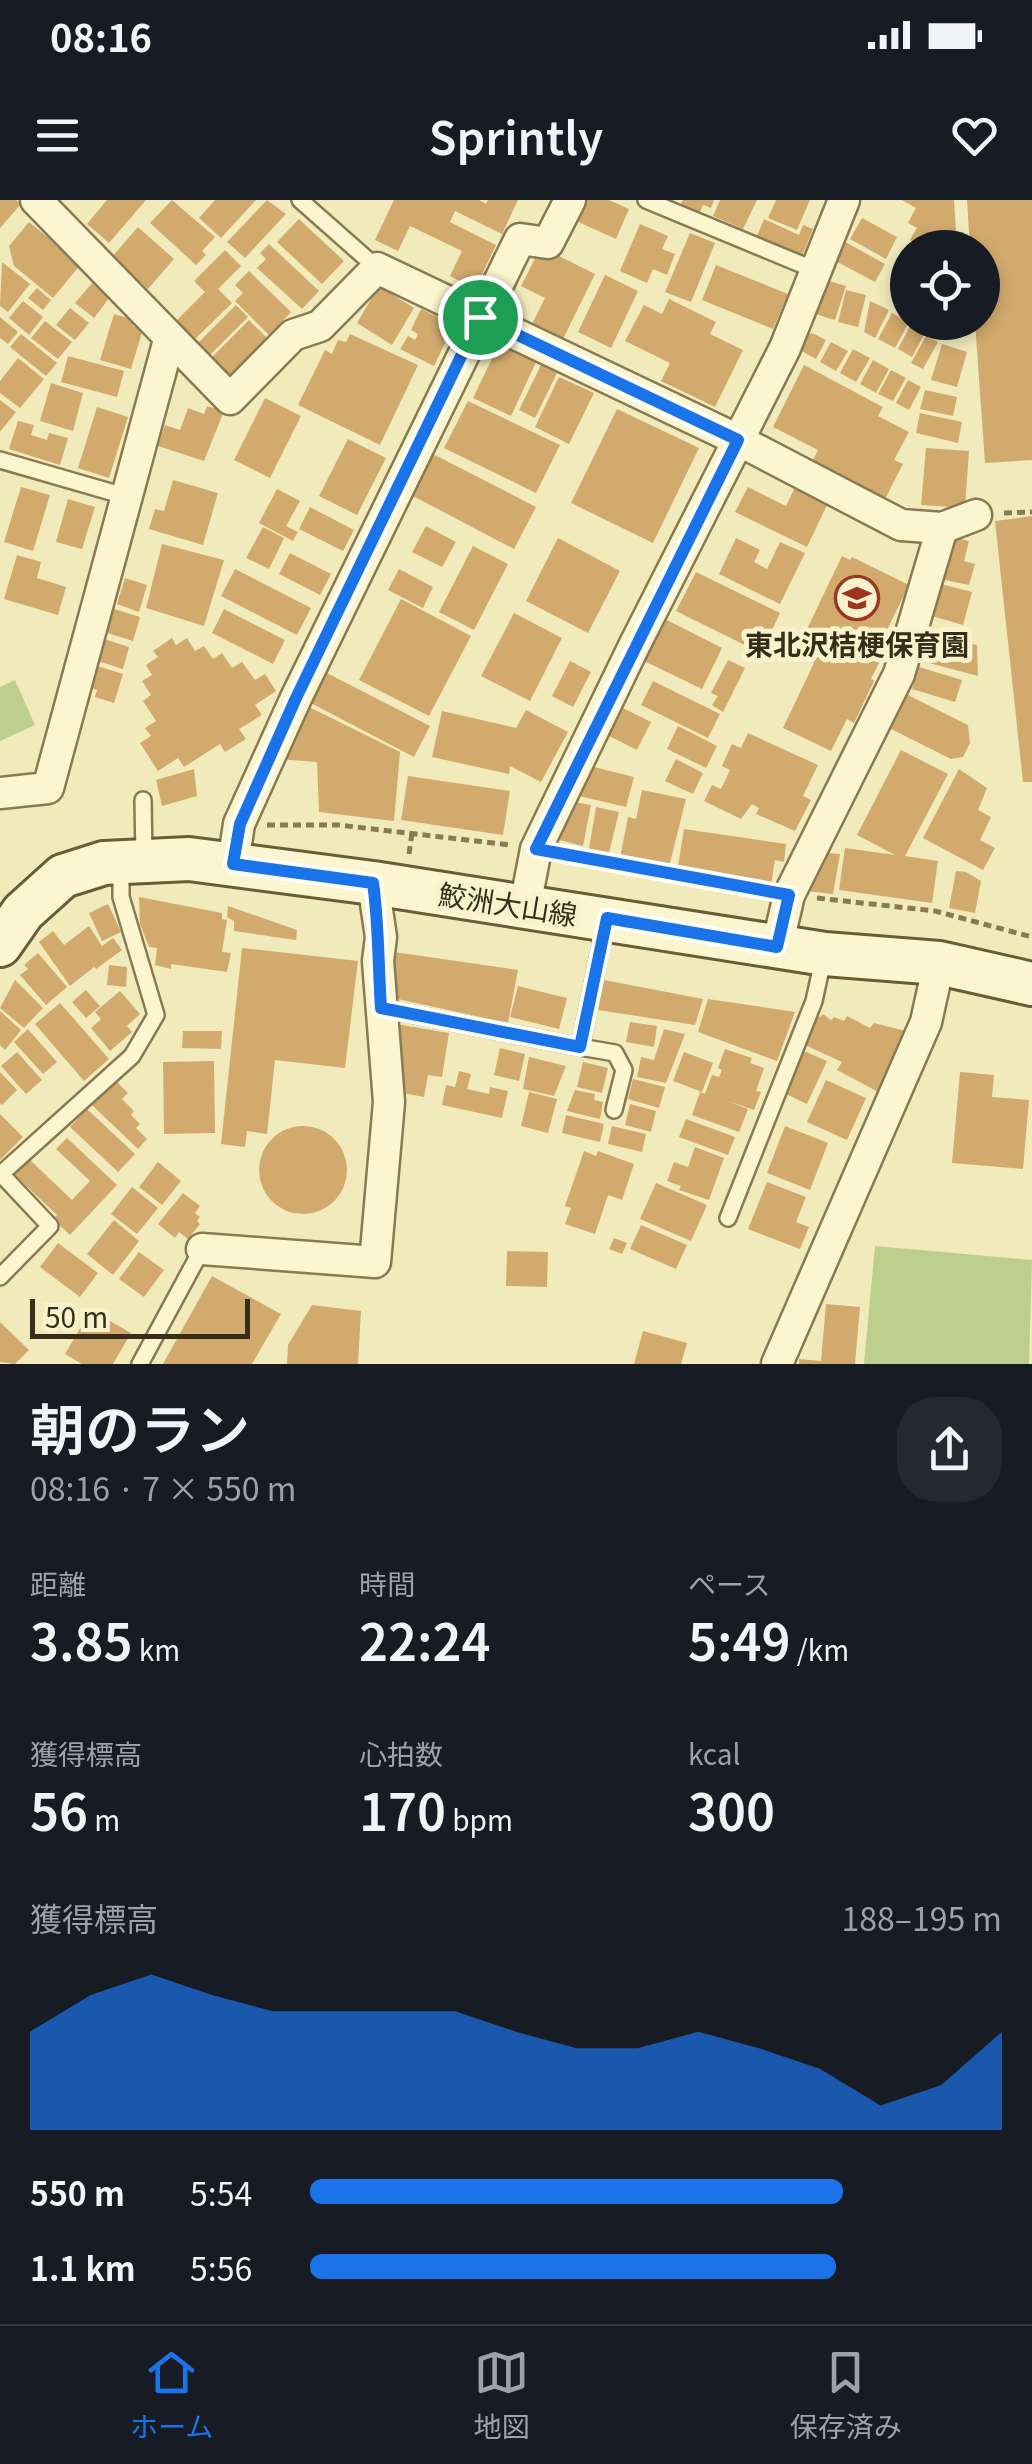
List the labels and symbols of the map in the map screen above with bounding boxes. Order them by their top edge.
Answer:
pin [438,275,523,360]
school or university icon: 東北沢桔梗保育園 [834,575,880,621]
place label: 東北沢桔梗保育園 [745,623,969,663]
street label: 鮫洲大山線 [436,872,580,934]
scale bar [30,1294,250,1338]

